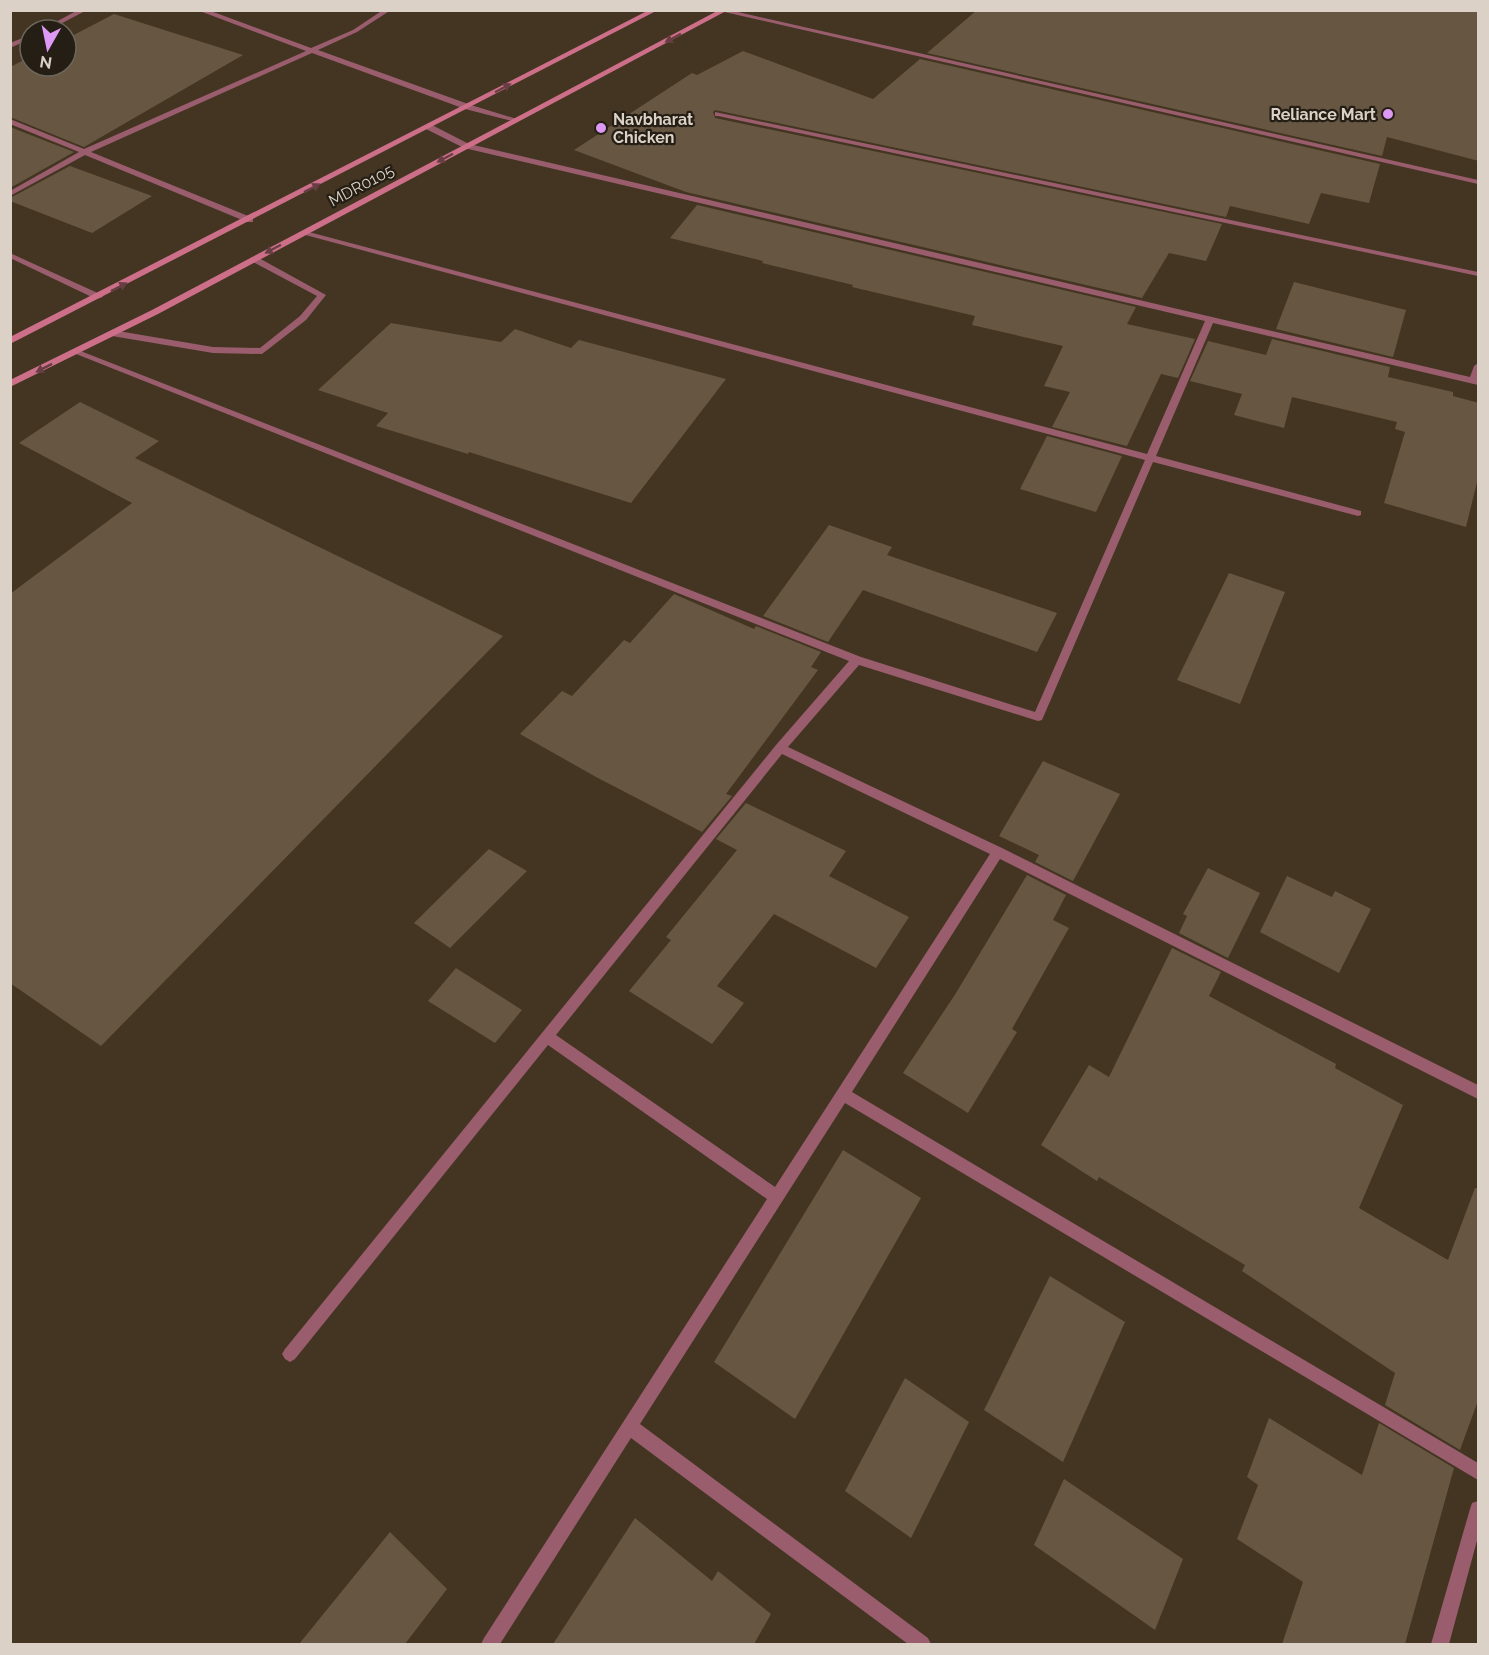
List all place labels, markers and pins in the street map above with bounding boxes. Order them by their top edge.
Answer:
place label: Reliance Mart [1270,105,1376,124]
marker: Reliance Mart [1381,107,1395,121]
place label: Navbharat Chicken [613,110,693,147]
marker: Navbharat Chicken [594,121,608,135]

